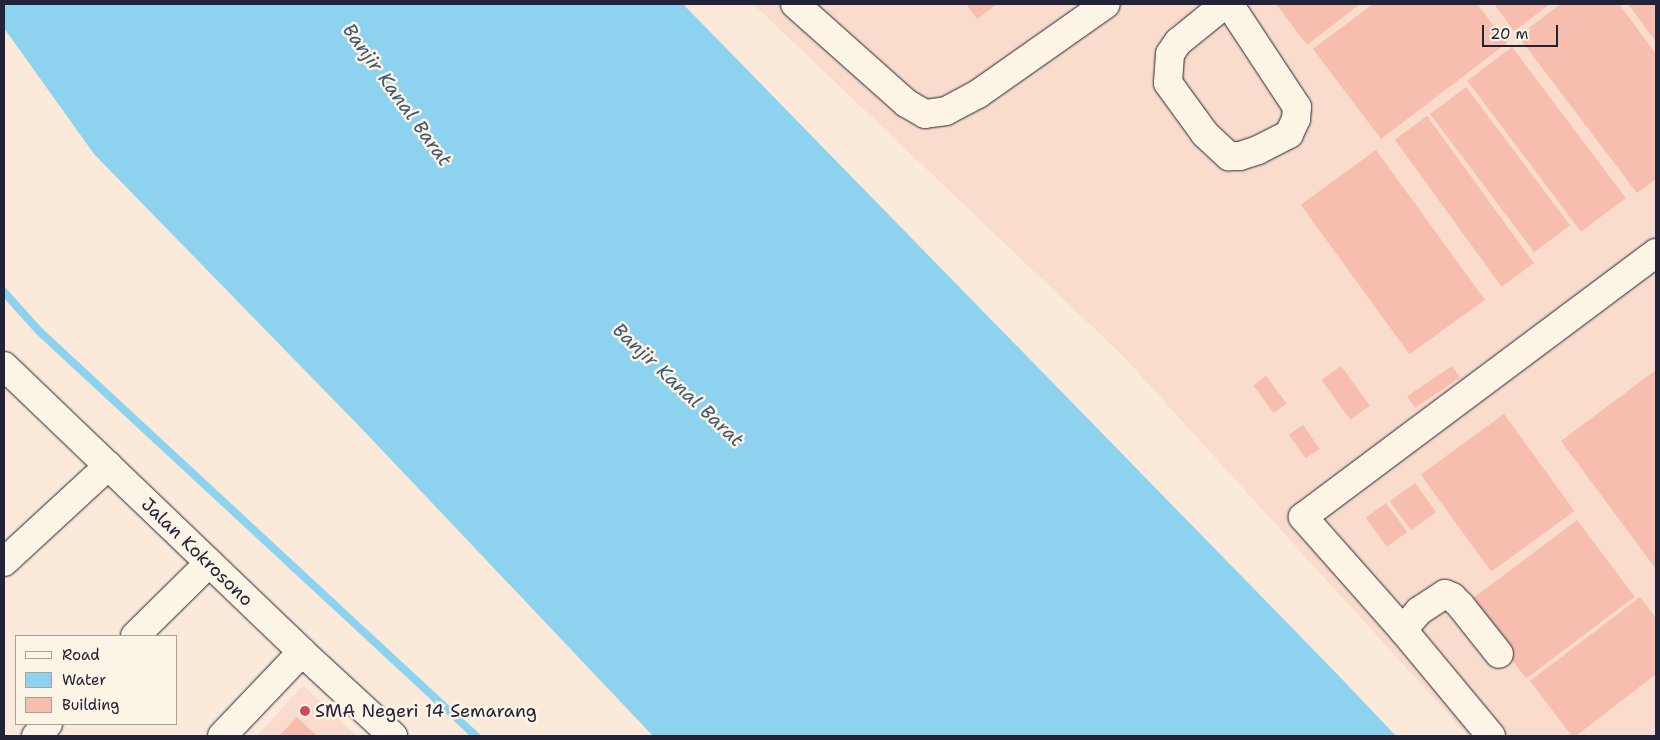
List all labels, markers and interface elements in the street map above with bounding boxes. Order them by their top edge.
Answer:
scale bar [1485,15,1561,47]
water label: Banjir Kanal Barat [338,19,456,171]
text: 20 m [1490,24,1529,44]
water label: Banjir Kanal Barat [608,319,748,451]
street label: Jalan Kokrosono [137,493,257,611]
legend [15,635,178,725]
text: Road [62,645,100,665]
text: Water [62,670,106,690]
text: Building [62,695,119,715]
place label: SMA Negeri 14 Semarang [315,700,537,722]
marker: SMA Negeri 14 Semarang [299,705,311,717]

